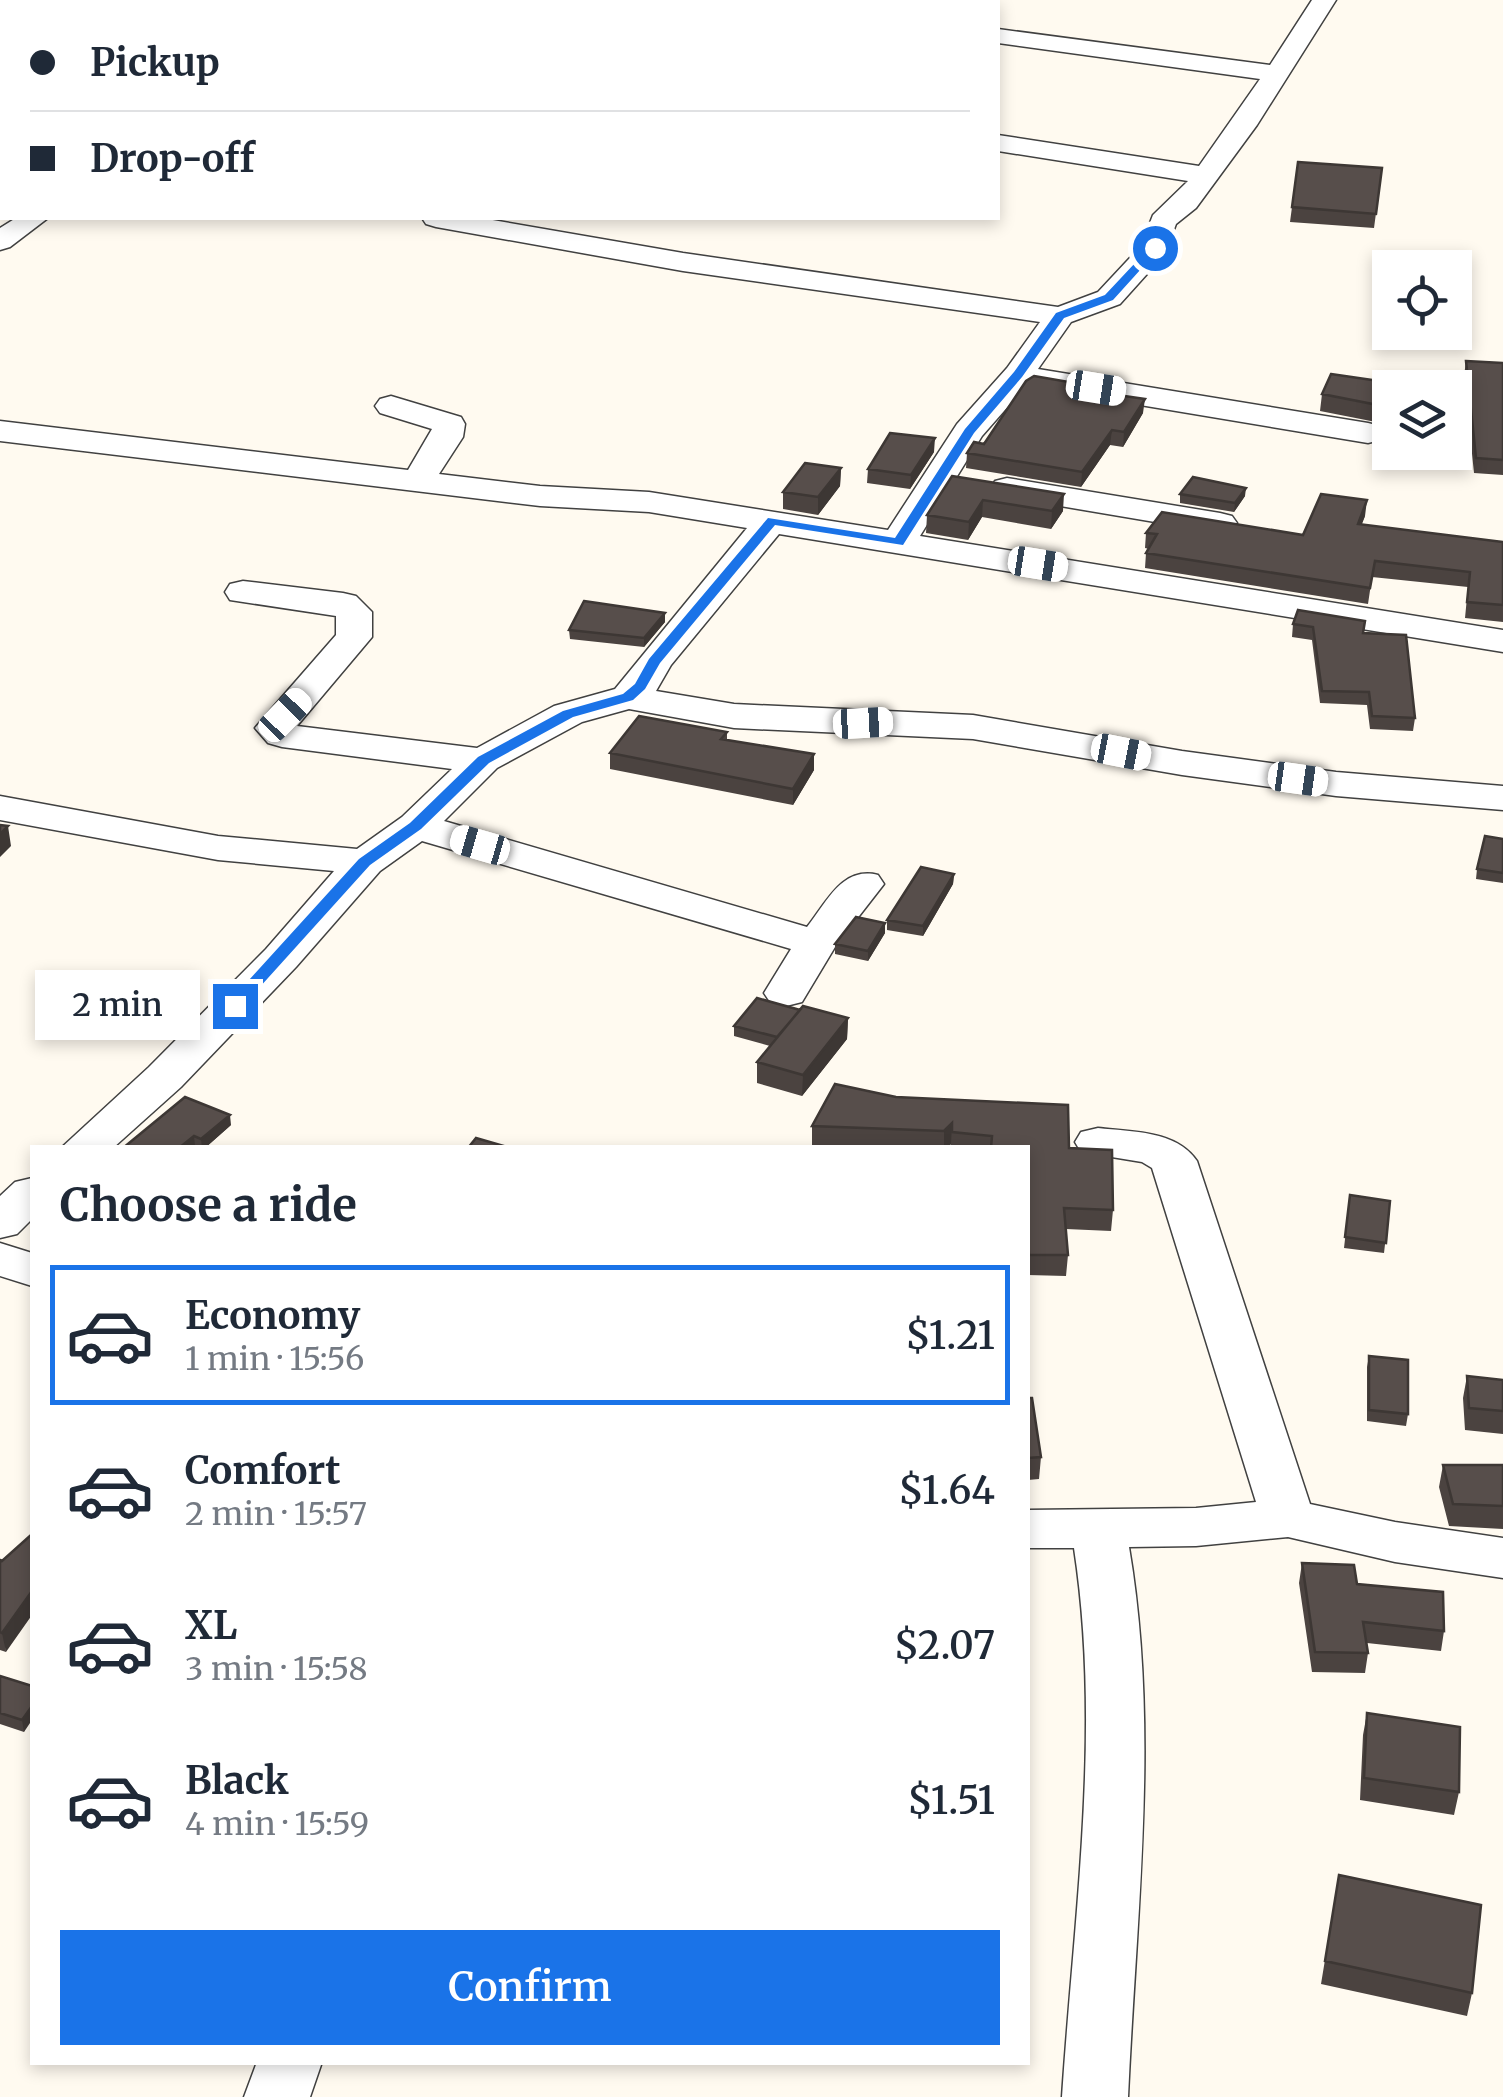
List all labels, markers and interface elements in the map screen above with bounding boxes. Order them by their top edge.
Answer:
text: Pickup [90,39,220,86]
text: Drop-off [90,135,255,182]
route start [1133,226,1178,271]
map controls [1372,250,1472,470]
button: locate [1372,250,1472,350]
car [1064,368,1128,408]
button: layers [1372,370,1472,470]
car [1006,544,1070,584]
car [253,683,317,747]
car [832,706,894,740]
car [1089,732,1153,772]
car [1266,760,1330,798]
car [447,822,513,868]
callout: 2 min [35,971,200,1041]
route end [213,984,258,1029]
text: 2 min [72,985,163,1025]
text: Choose a ride [60,1177,357,1233]
icon: car [65,1290,155,1380]
text: Economy [185,1292,360,1339]
text: $1.21 [905,1312,995,1359]
text: 1 min · 15:56 [185,1339,364,1379]
icon: car [65,1445,155,1535]
text: Comfort [185,1447,341,1494]
text: $1.64 [898,1467,995,1514]
text: 2 min · 15:57 [185,1494,367,1534]
icon: car [65,1600,155,1690]
text: XL [185,1602,237,1649]
text: $2.07 [894,1622,995,1669]
text: 3 min · 15:58 [185,1649,368,1689]
icon: car [65,1755,155,1845]
text: Black [185,1757,289,1804]
text: $1.51 [907,1777,995,1824]
text: 4 min · 15:59 [185,1804,369,1844]
button: Confirm [60,1930,1000,2045]

